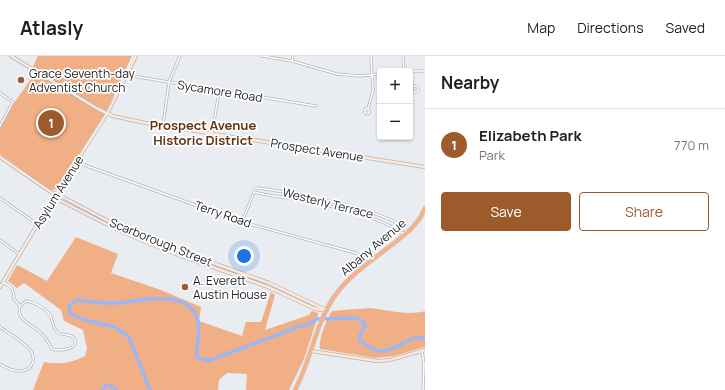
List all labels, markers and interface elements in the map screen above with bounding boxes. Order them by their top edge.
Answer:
text: Atlasly [20,15,83,41]
text: Map [527,18,555,37]
text: Directions [577,18,644,37]
text: Saved [666,18,705,37]
place label: Grace Seventh-day Adventist Church [29,65,135,96]
map controls [377,68,413,140]
button: + [377,68,413,104]
text: Nearby [441,71,499,94]
marker: Grace Seventh-day Adventist Church [16,75,26,85]
street label: Sycamore Road [176,76,264,106]
button: − [377,104,413,140]
pin: 1 [38,108,64,138]
district label: Prospect Avenue Historic District [150,116,256,149]
text: Elizabeth Park [479,125,582,146]
street label: Prospect Avenue [269,134,365,166]
text: 1 [451,136,457,154]
text: 770 m [674,136,709,154]
text: Park [479,146,505,164]
street label: Asylum Avenue [29,152,87,232]
street label: Westerly Terrace [281,183,375,223]
button: Save [441,192,571,231]
button: Share [579,192,709,231]
street label: Terry Road [192,196,254,232]
street label: Scarborough Street [107,214,215,270]
street label: Albany Avenue [337,214,409,280]
your location [234,246,254,266]
place label: A. Everett Austin House [193,272,267,303]
marker: A. Everett Austin House [180,282,190,292]

